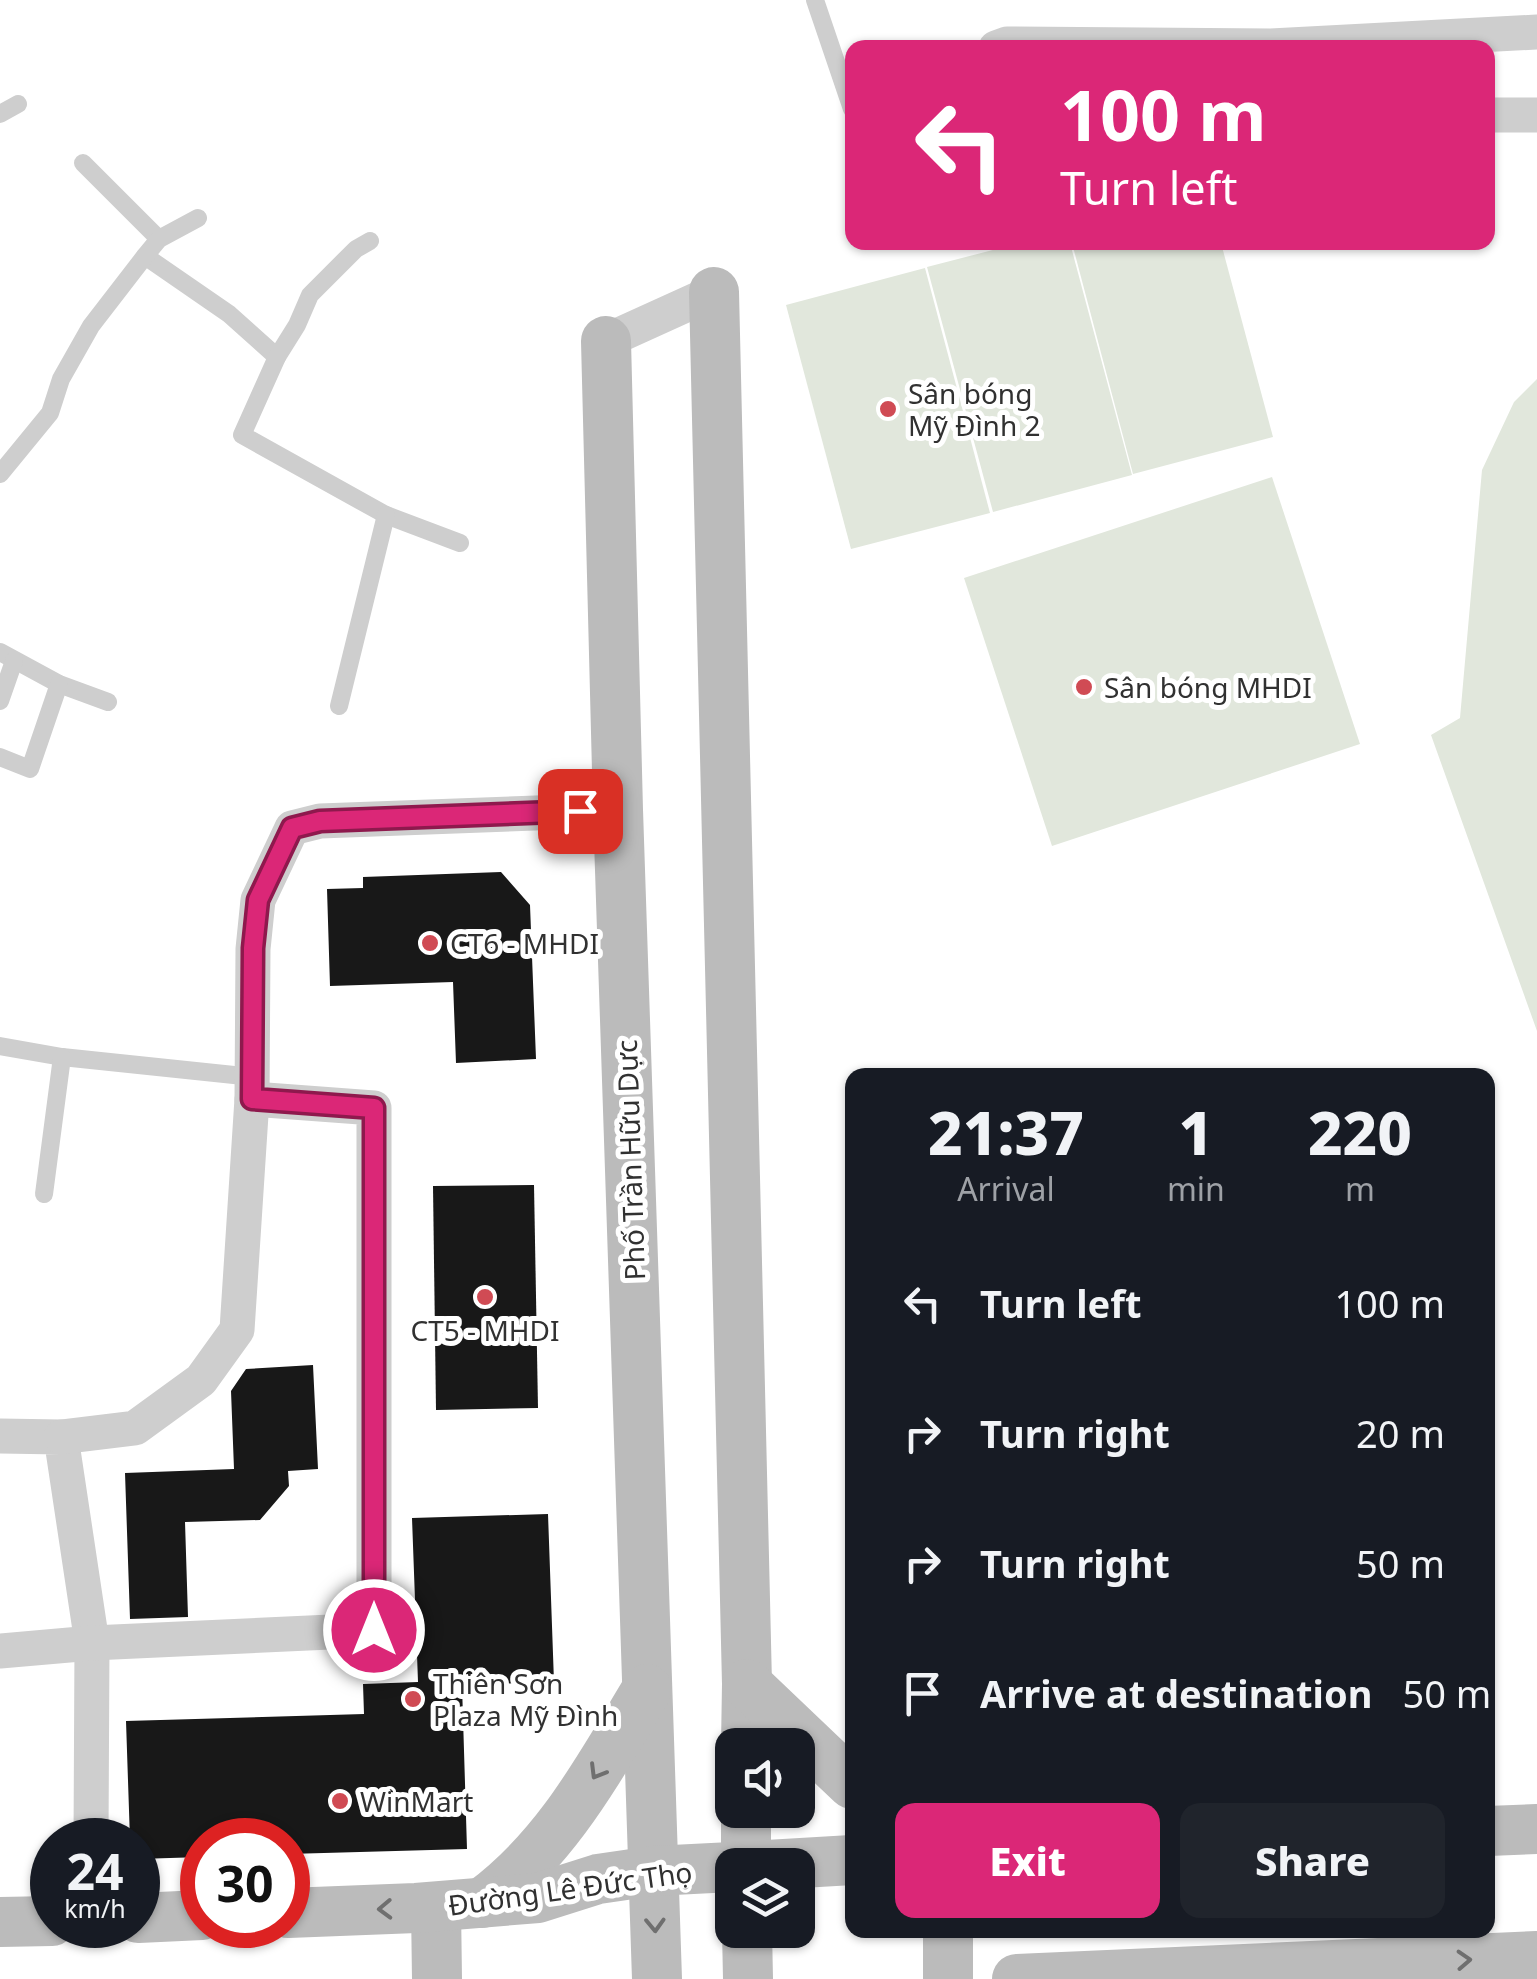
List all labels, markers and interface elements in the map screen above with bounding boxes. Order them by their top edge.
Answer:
text: 100 m [1060,66,1267,162]
icon: left [895,80,1025,210]
text: Turn left [1060,157,1237,218]
place label: Sân bóng Mỹ Đình 2 [908,374,1041,444]
marker: Sân bóng Mỹ Đình 2 [877,398,899,420]
place label: Sân bóng MHDI [1104,668,1312,706]
marker: Sân bóng MHDI [1073,676,1095,698]
pin [538,769,623,854]
icon: arrive [553,784,608,839]
place label: CT6 - MHDI [450,924,599,962]
marker: CT6 - MHDI [419,932,441,954]
street label: Phố Trần Hữu Dực [607,1039,653,1281]
text: 21:37 [928,1091,1084,1173]
text: 1 [1179,1091,1213,1173]
text: 220 [1308,1091,1412,1173]
text: Arrival [957,1167,1055,1210]
text: min [1167,1167,1225,1210]
text: m [1345,1167,1375,1210]
icon: left [895,1276,950,1331]
text: Turn left [980,1277,1142,1329]
text: 100 m [1334,1277,1445,1329]
marker: CT5 - MHDI [474,1286,496,1308]
place label: CT5 - MHDI [411,1311,559,1349]
icon: right [895,1406,950,1461]
text: Turn right [980,1407,1170,1459]
text: 20 m [1356,1407,1445,1459]
icon: right [895,1536,950,1591]
text: Turn right [980,1537,1170,1589]
text: 50 m [1356,1537,1445,1589]
position arrow [322,1578,426,1682]
place label: Thiên Sơn Plaza Mỹ Đình [433,1664,618,1734]
icon: arrive [895,1666,950,1721]
text: Arrive at destination [980,1667,1372,1719]
text: 50 m [1402,1667,1491,1719]
marker: Thiên Sơn Plaza Mỹ Đình [402,1688,424,1710]
map controls [715,1728,815,1948]
button: sound [715,1728,815,1828]
one-way arrow [590,1761,609,1779]
place label: WinMart [360,1782,473,1820]
marker: WinMart [329,1790,351,1812]
button: Exit [895,1803,1160,1918]
button: Share [1180,1803,1445,1918]
speed limit sign: 30 [180,1818,310,1948]
text: 24 [66,1837,124,1905]
button: layers [715,1848,815,1948]
street label: Đường Lê Đức Thọ [446,1852,694,1924]
text: km/h [64,1891,126,1925]
one-way arrow [376,1899,392,1920]
one-way arrow [645,1917,666,1933]
one-way arrow [1456,1950,1472,1971]

